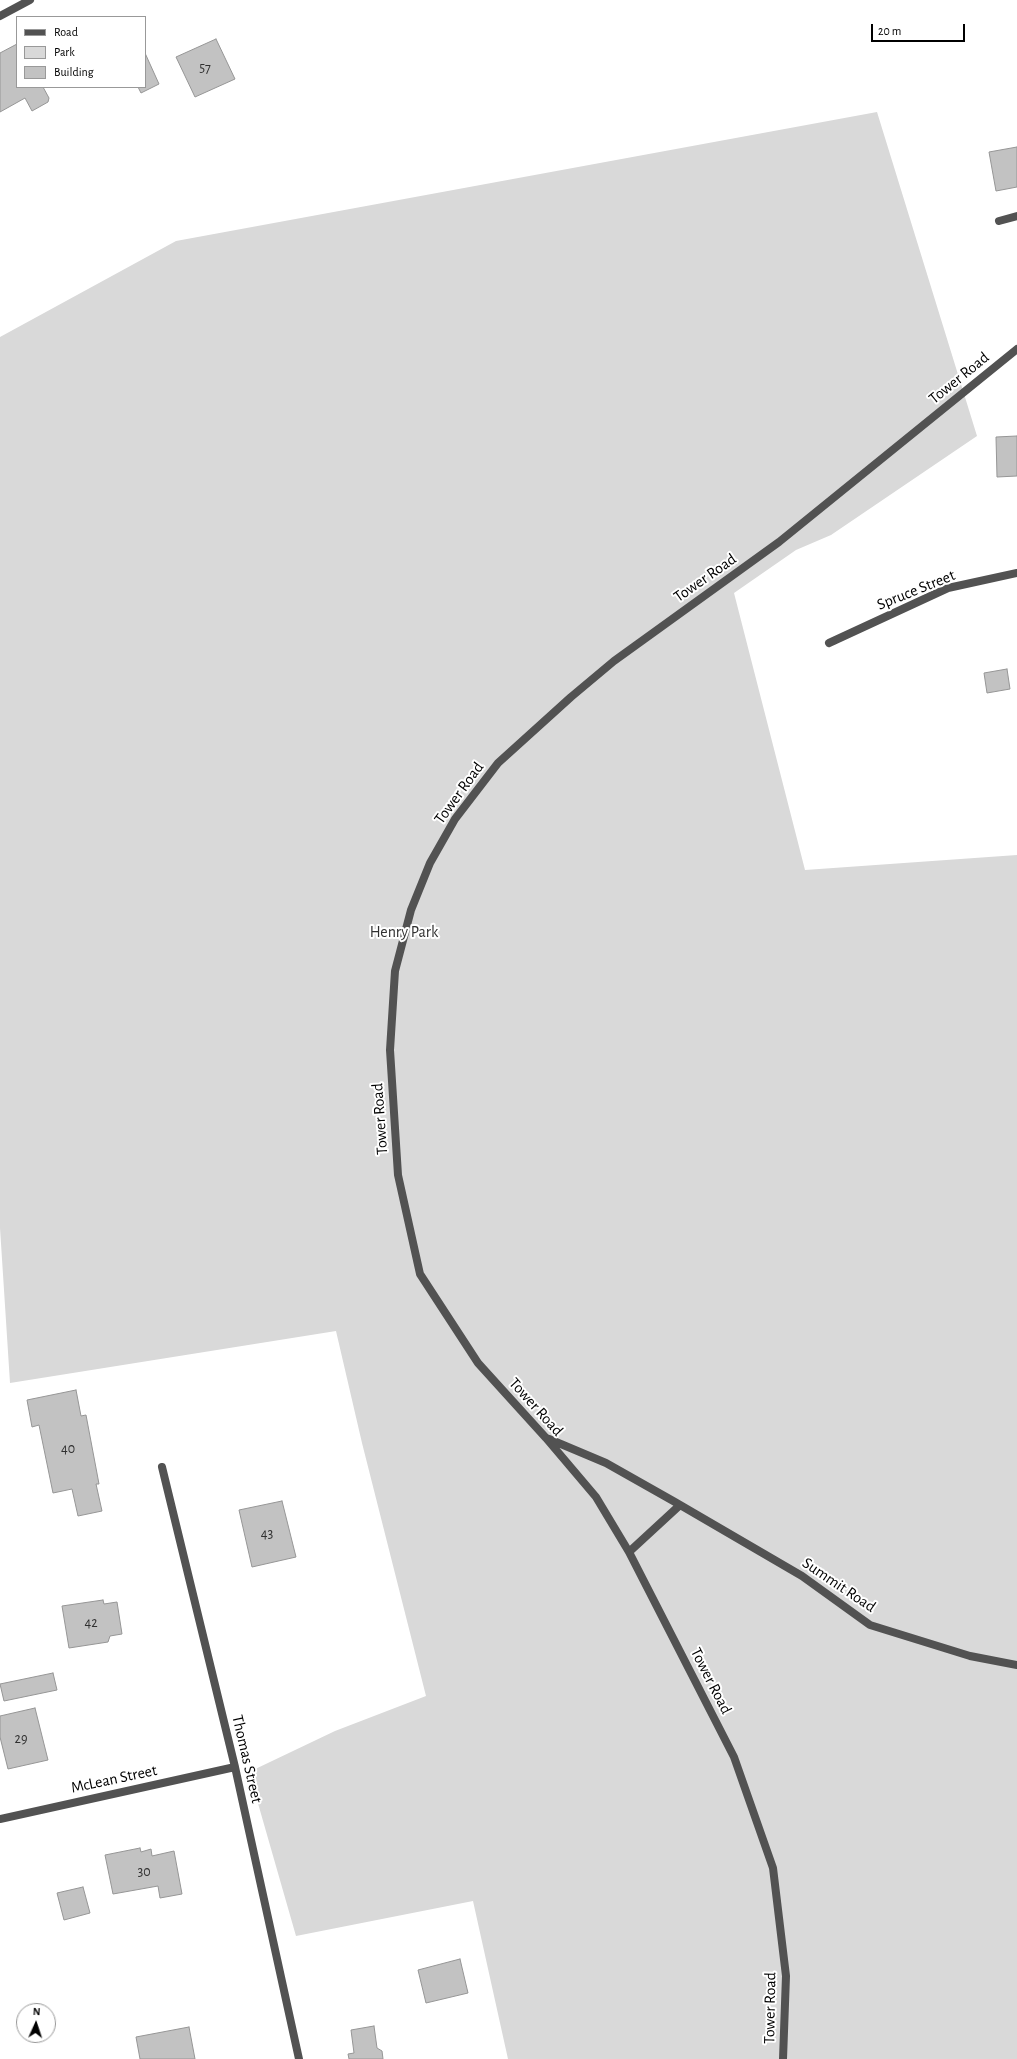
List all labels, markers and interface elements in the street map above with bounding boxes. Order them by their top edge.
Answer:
legend [16,16,146,88]
scale bar [873,16,967,42]
text: 20 m [878,25,901,37]
text: Road [54,26,78,38]
text: Park [54,46,75,58]
house number: 57 [199,60,211,76]
text: Building [54,66,94,78]
street label: Tower Road [925,348,993,408]
street label: Tower Road [670,549,740,607]
street label: Spruce Street [874,566,958,614]
street label: Tower Road [430,758,488,828]
park label: Henry Park [370,922,438,942]
street label: Tower Road [368,1082,392,1156]
street label: Tower Road [505,1374,567,1440]
house number: 40 [61,1441,75,1457]
house number: 43 [261,1526,273,1542]
street label: Summit Road [799,1553,879,1617]
house number: 42 [84,1615,98,1631]
street label: Tower Road [686,1645,736,1717]
street label: Thomas Street [228,1713,266,1805]
house number: 29 [15,1731,27,1747]
street label: McLean Street [69,1761,159,1797]
house number: 30 [137,1864,151,1880]
street label: Tower Road [760,1972,780,2044]
north arrow [16,2003,56,2043]
text: N [32,2006,41,2017]

